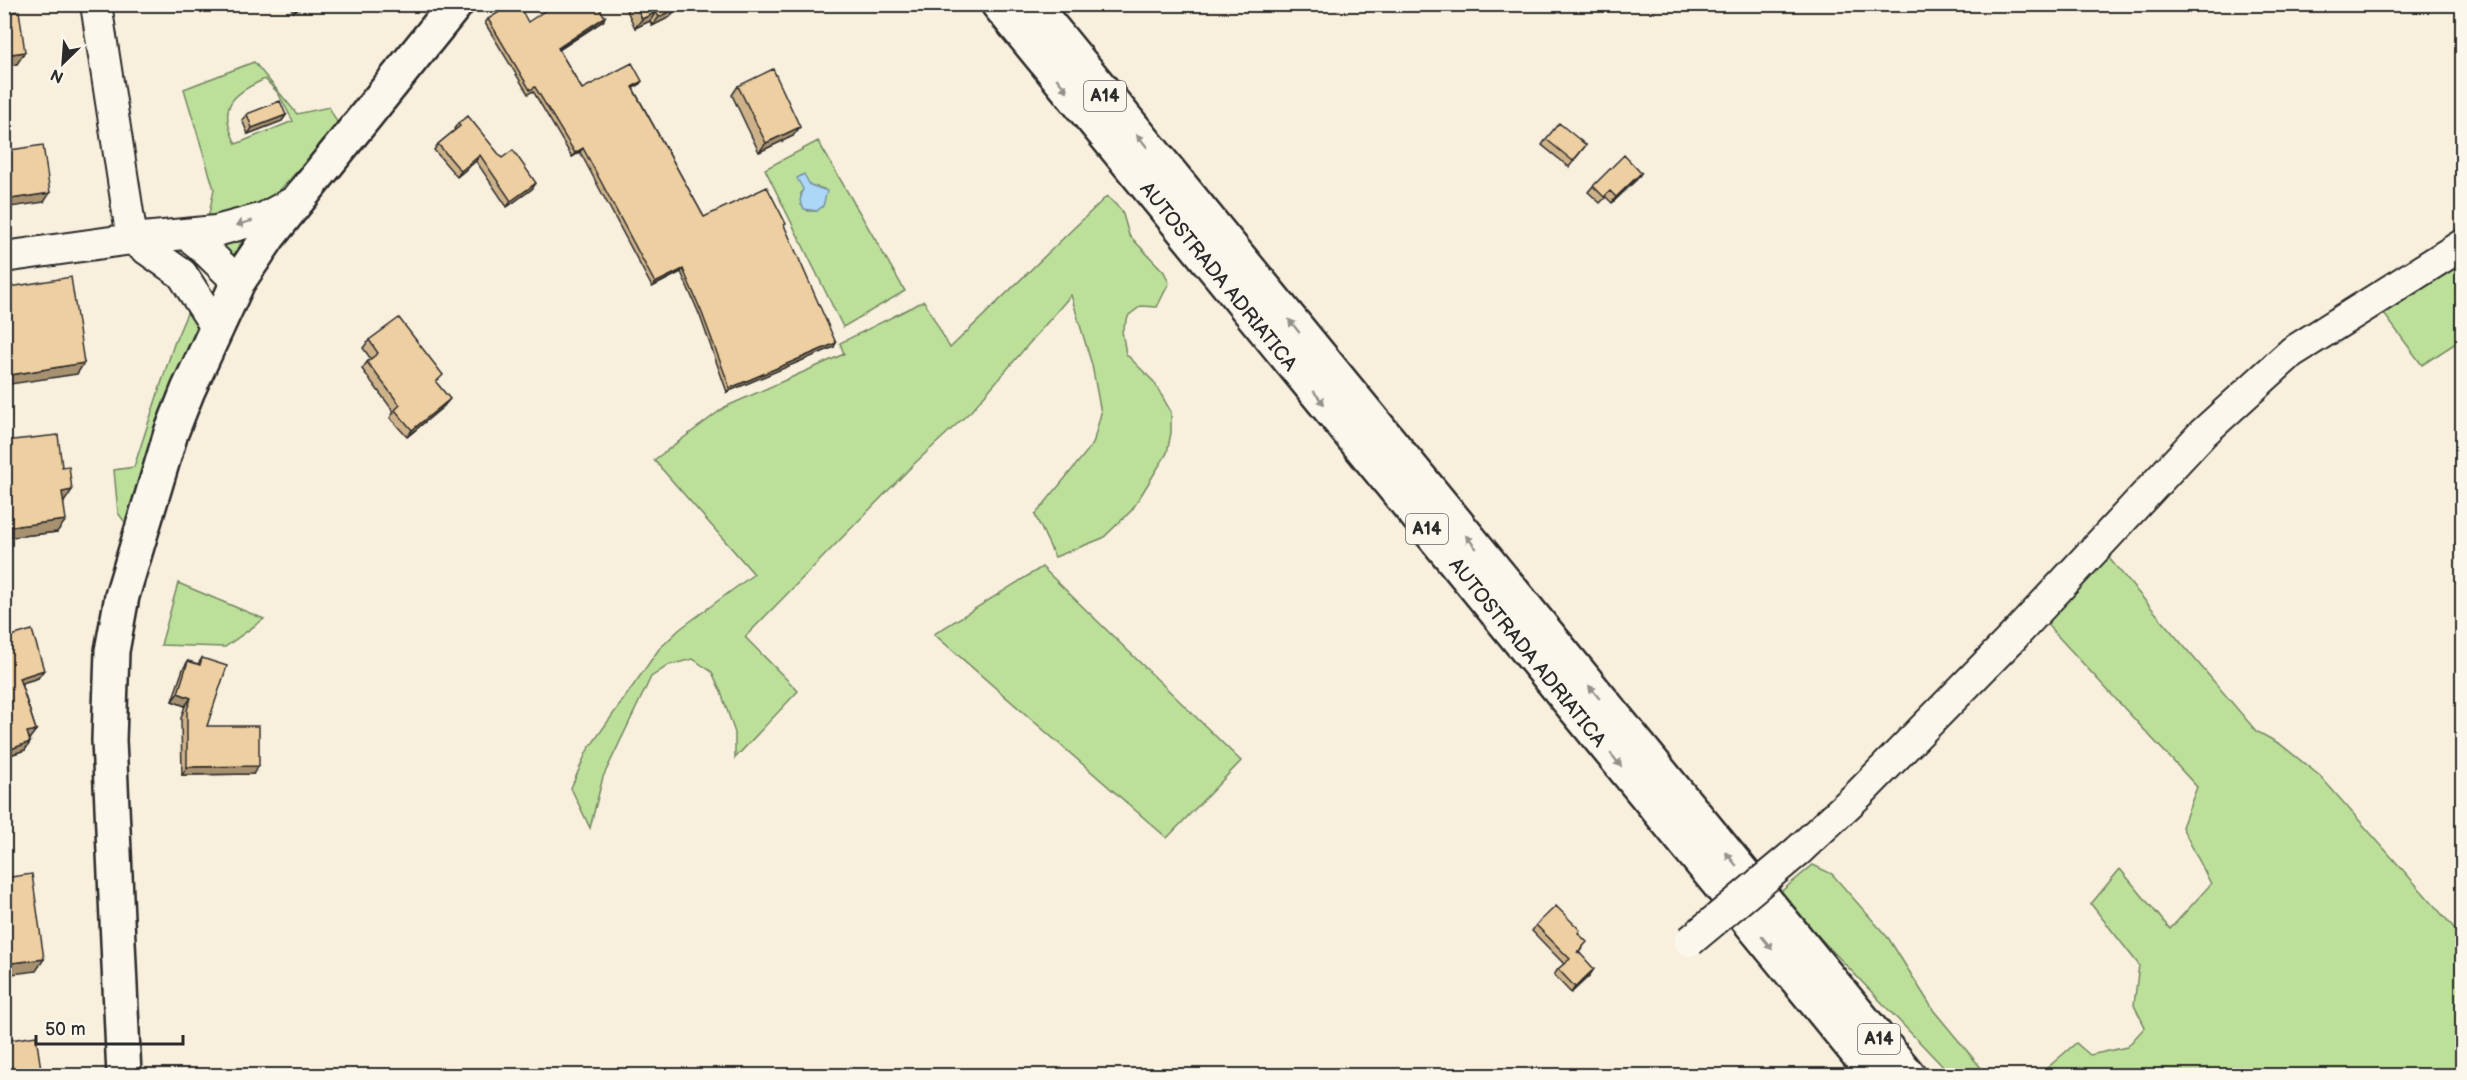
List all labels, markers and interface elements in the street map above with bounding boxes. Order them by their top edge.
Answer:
north arrow [33,33,93,93]
text: N [48,64,67,86]
one-way arrow [1056,77,1069,93]
road number: A14 [1084,81,1126,111]
one-way arrow [1136,134,1149,149]
street label: AUTOSTRADA ADRIATICA [1135,177,1302,377]
one-way arrow [235,219,253,229]
one-way arrow [1287,318,1300,334]
one-way arrow [1313,390,1326,406]
road number: A14 [1406,514,1448,544]
one-way arrow [1464,534,1477,550]
street label: AUTOSTRADA ADRIATICA [1444,553,1611,753]
one-way arrow [1589,685,1601,700]
one-way arrow [1610,752,1623,768]
one-way arrow [1726,852,1738,867]
one-way arrow [1760,935,1773,950]
scale bar [36,1008,183,1046]
text: 50 m [45,1019,86,1040]
road number: A14 [1858,1024,1900,1054]

